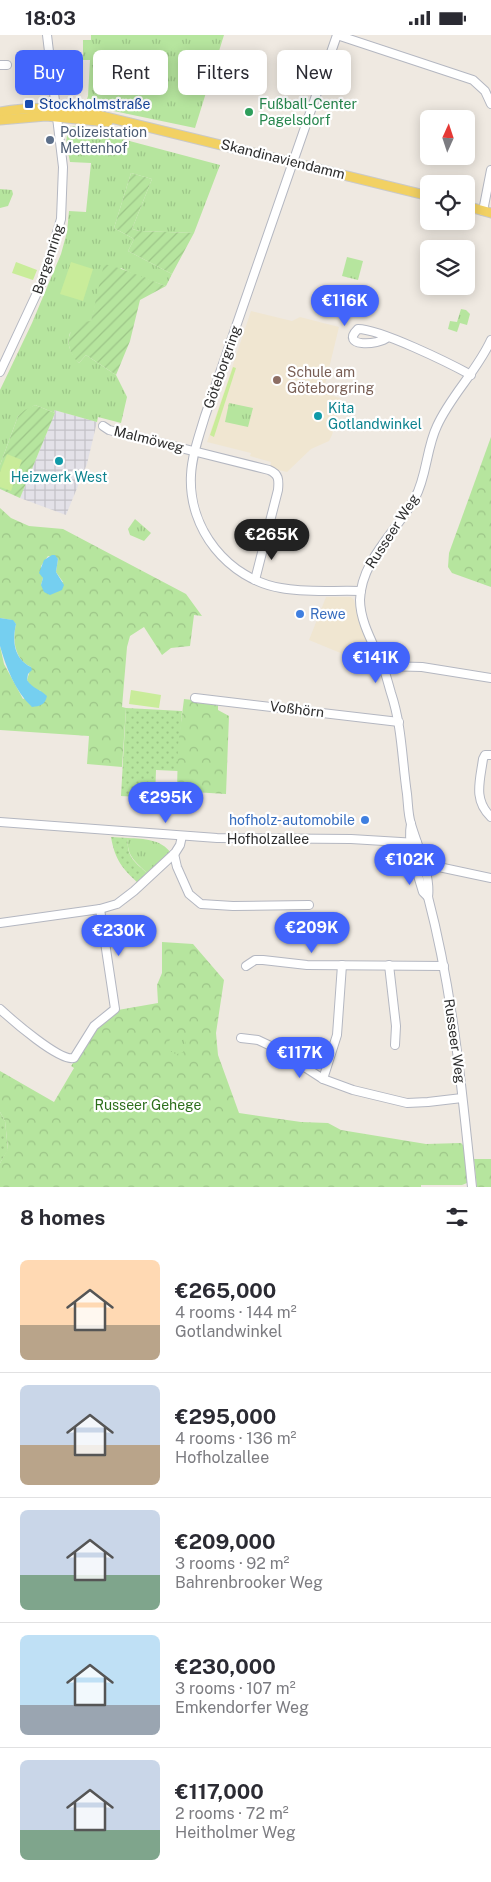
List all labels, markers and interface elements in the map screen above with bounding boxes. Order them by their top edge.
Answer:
text: 18:03 [25,7,76,29]
chip: Buy [15,50,83,95]
chip: Rent [93,50,168,95]
chip: Filters [178,50,267,95]
chip: New [277,50,351,95]
place label: Stockholmstraße [39,96,150,112]
place label: Fußball-Center Pagelsdorf [259,96,357,128]
marker: Stockholmstraße [23,98,35,110]
marker: Fußball-Center Pagelsdorf [243,106,255,118]
north arrow [420,110,475,165]
map controls [420,110,475,295]
place label: Polizeistation Mettenhof [60,124,147,156]
marker: Polizeistation Mettenhof [44,134,56,146]
street label: Skandinaviendamm [219,136,347,182]
button: locate [420,175,475,230]
street label: Bergenring [29,222,67,296]
button: layers [420,240,475,295]
pin: €116K [310,285,380,327]
text: €116K [322,291,368,310]
street label: Göteborgring [200,323,244,411]
place label: Schule am Göteborgring [287,364,374,396]
marker: Schule am Göteborgring [271,374,283,386]
place label: Kita Gotlandwinkel [328,400,422,432]
marker: Kita Gotlandwinkel [312,410,324,422]
street label: Malmöweg [112,423,186,455]
marker: Heizwerk West [53,455,65,467]
place label: Heizwerk West [11,469,107,485]
street label: Russeer Weg [362,491,422,571]
pin: €265K [237,519,307,561]
text: €265K [245,525,299,544]
place label: Rewe [310,606,346,622]
marker: Rewe [294,608,306,620]
pin: €141K [341,641,411,684]
text: €141K [353,648,399,667]
street label: Voßhörn [269,698,325,720]
pin: €295K [131,781,201,824]
text: €295K [139,788,193,807]
place label: hofholz-automobile [229,812,355,828]
marker: hofholz-automobile [359,814,371,826]
street label: Hofholzallee [227,831,309,847]
pin: €102K [375,843,445,886]
text: €102K [385,850,435,869]
pin: €209K [277,911,347,954]
pin: €230K [84,915,154,957]
text: €209K [286,918,338,937]
text: €230K [93,921,145,940]
street label: Russeer Weg [441,998,469,1085]
pin: €117K [265,1037,335,1079]
text: €117K [277,1043,323,1062]
park label: Russeer Gehege [95,1097,202,1113]
icon: filters [443,1203,471,1231]
text: 8 homes [20,1205,105,1230]
text: €265,000 [175,1278,276,1303]
icon: home [60,1280,120,1340]
text: 4 rooms · 144 m² [175,1303,297,1322]
text: Gotlandwinkel [175,1322,282,1341]
text: €295,000 [175,1404,276,1429]
icon: home [60,1405,120,1465]
text: 4 rooms · 136 m² [175,1429,296,1448]
text: Hofholzallee [175,1448,269,1467]
text: €209,000 [175,1529,276,1554]
icon: home [60,1530,120,1590]
text: 3 rooms · 92 m² [175,1554,289,1573]
text: Bahrenbrooker Weg [175,1573,323,1592]
text: €230,000 [175,1654,276,1679]
icon: home [60,1655,120,1715]
text: 3 rooms · 107 m² [175,1679,296,1698]
text: Emkendorfer Weg [175,1698,309,1717]
text: €117,000 [175,1779,264,1804]
icon: home [60,1780,120,1840]
text: 2 rooms · 72 m² [175,1804,289,1823]
text: Heitholmer Weg [175,1823,296,1842]

